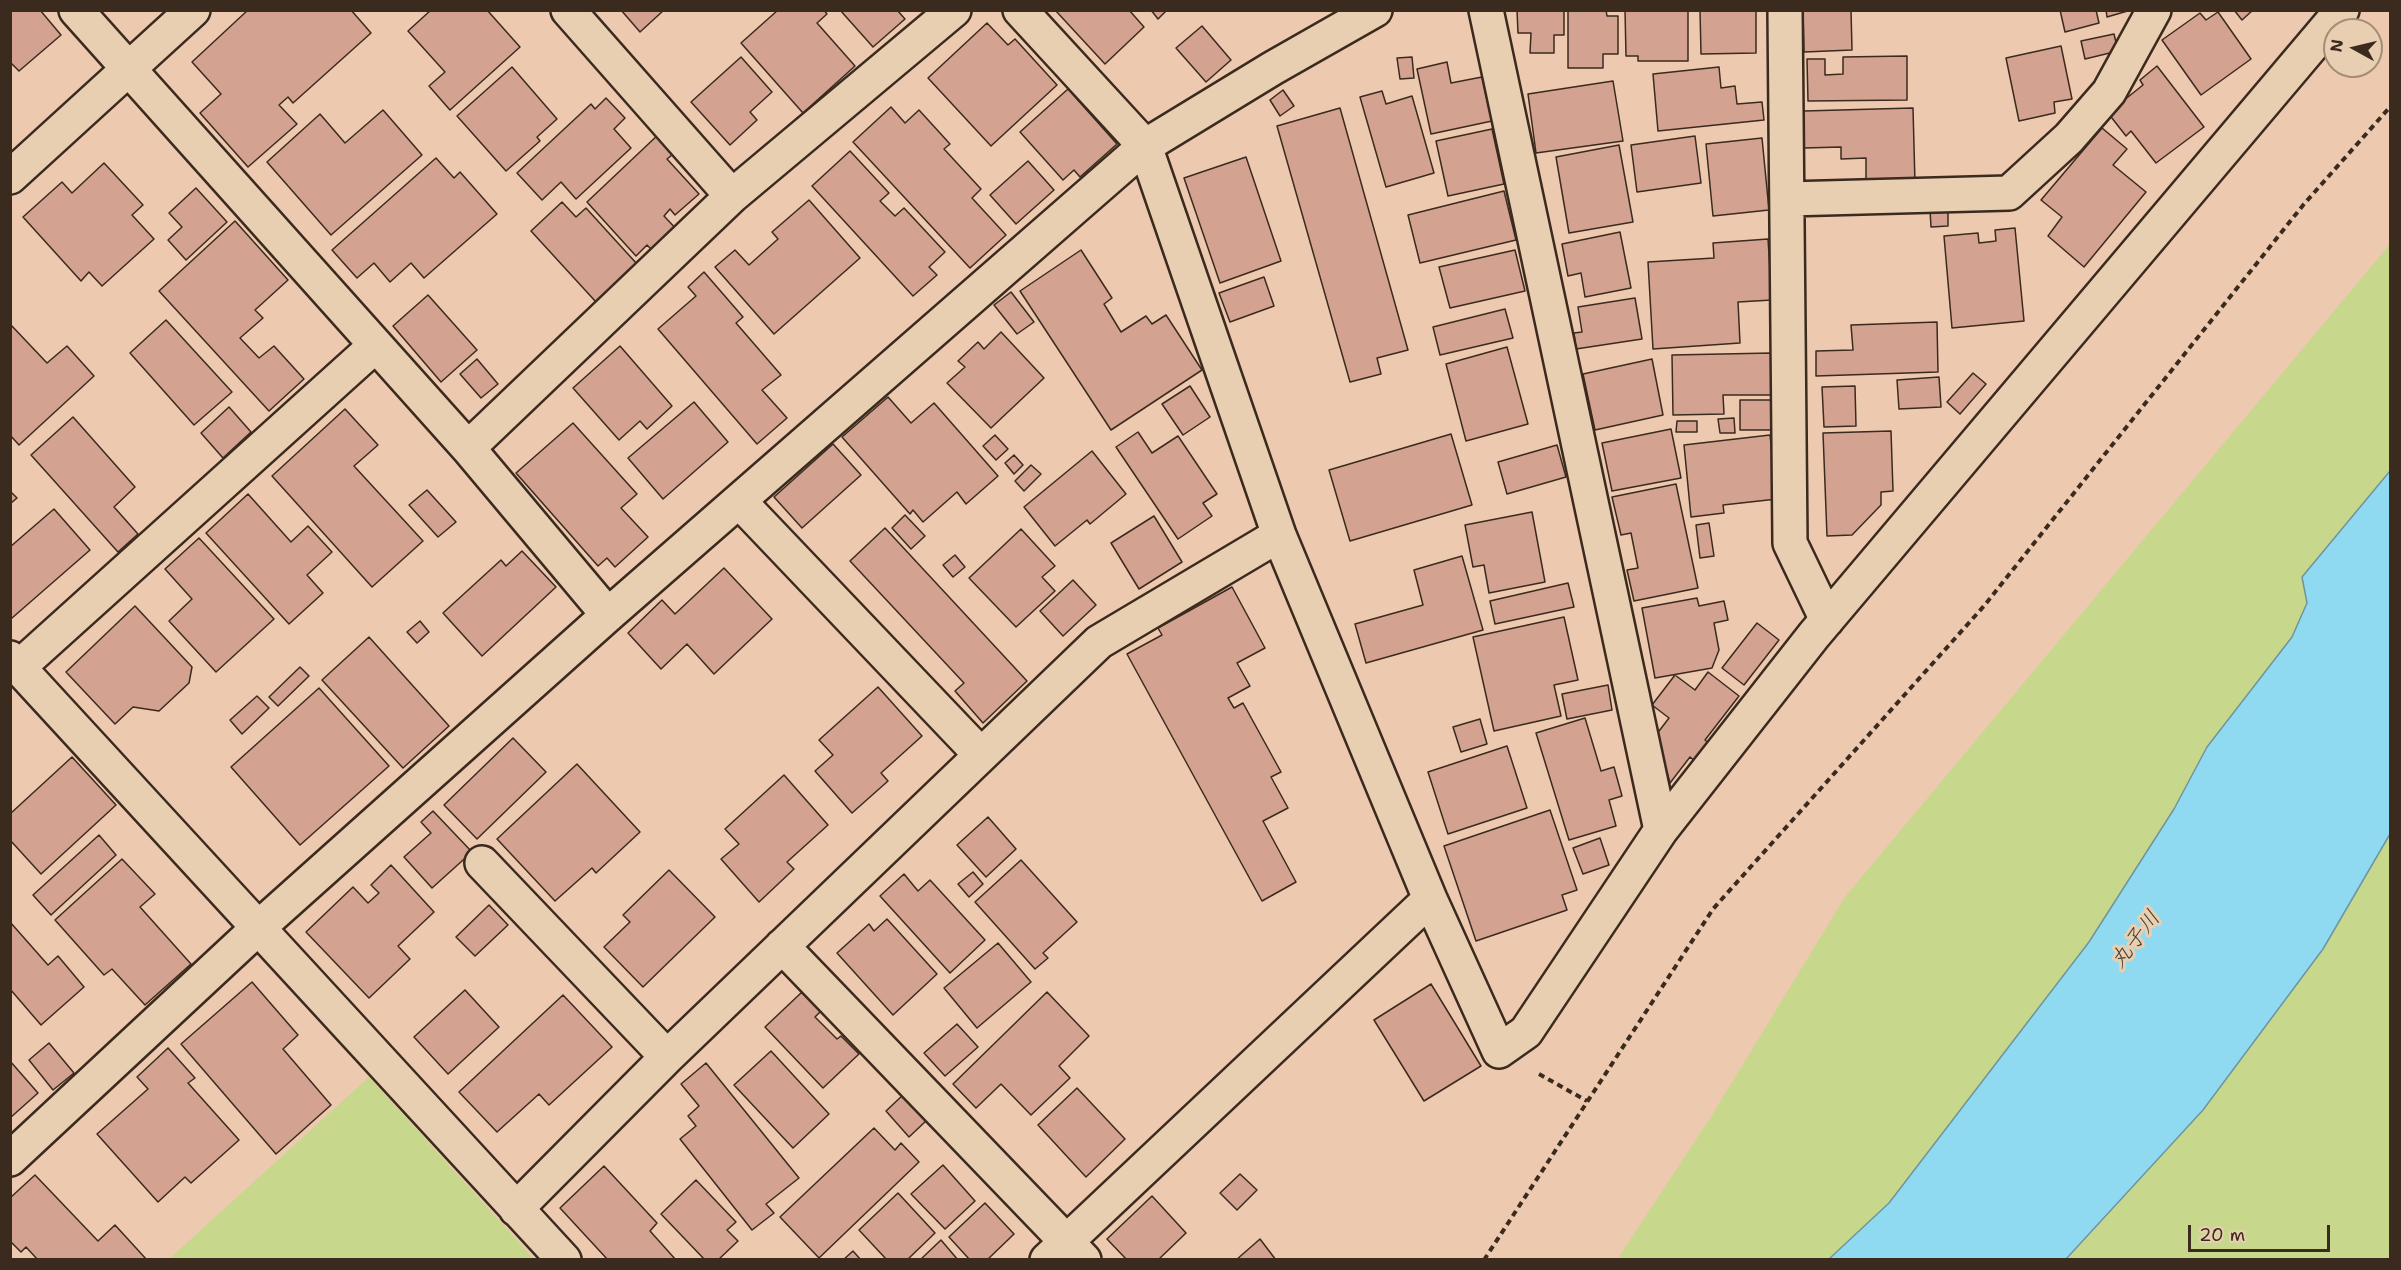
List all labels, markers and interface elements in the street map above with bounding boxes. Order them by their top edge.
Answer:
north arrow [2323,18,2383,78]
text: N [2325,38,2348,53]
water label: 丸子川 [2105,906,2167,974]
scale bar [2191,1213,2334,1251]
text: 20 m [2199,1223,2245,1247]

